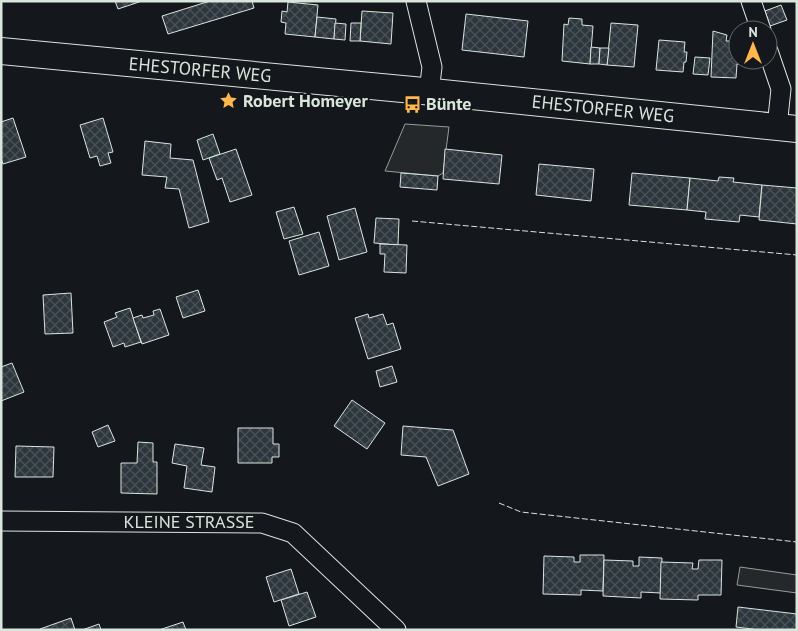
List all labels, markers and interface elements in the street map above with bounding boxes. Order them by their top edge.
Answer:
north arrow [728,20,778,70]
text: N [748,23,758,41]
street label: EHESTORFER WEG [128,52,272,87]
place label: Robert Homeyer [243,89,369,112]
street label: EHESTORFER WEG [531,90,675,127]
place icon: Robert Homeyer [219,91,239,111]
place label: Bünte [426,92,471,115]
bus stop icon: Bünte [402,94,422,114]
street label: KLEINE STRASSE [124,510,254,533]

